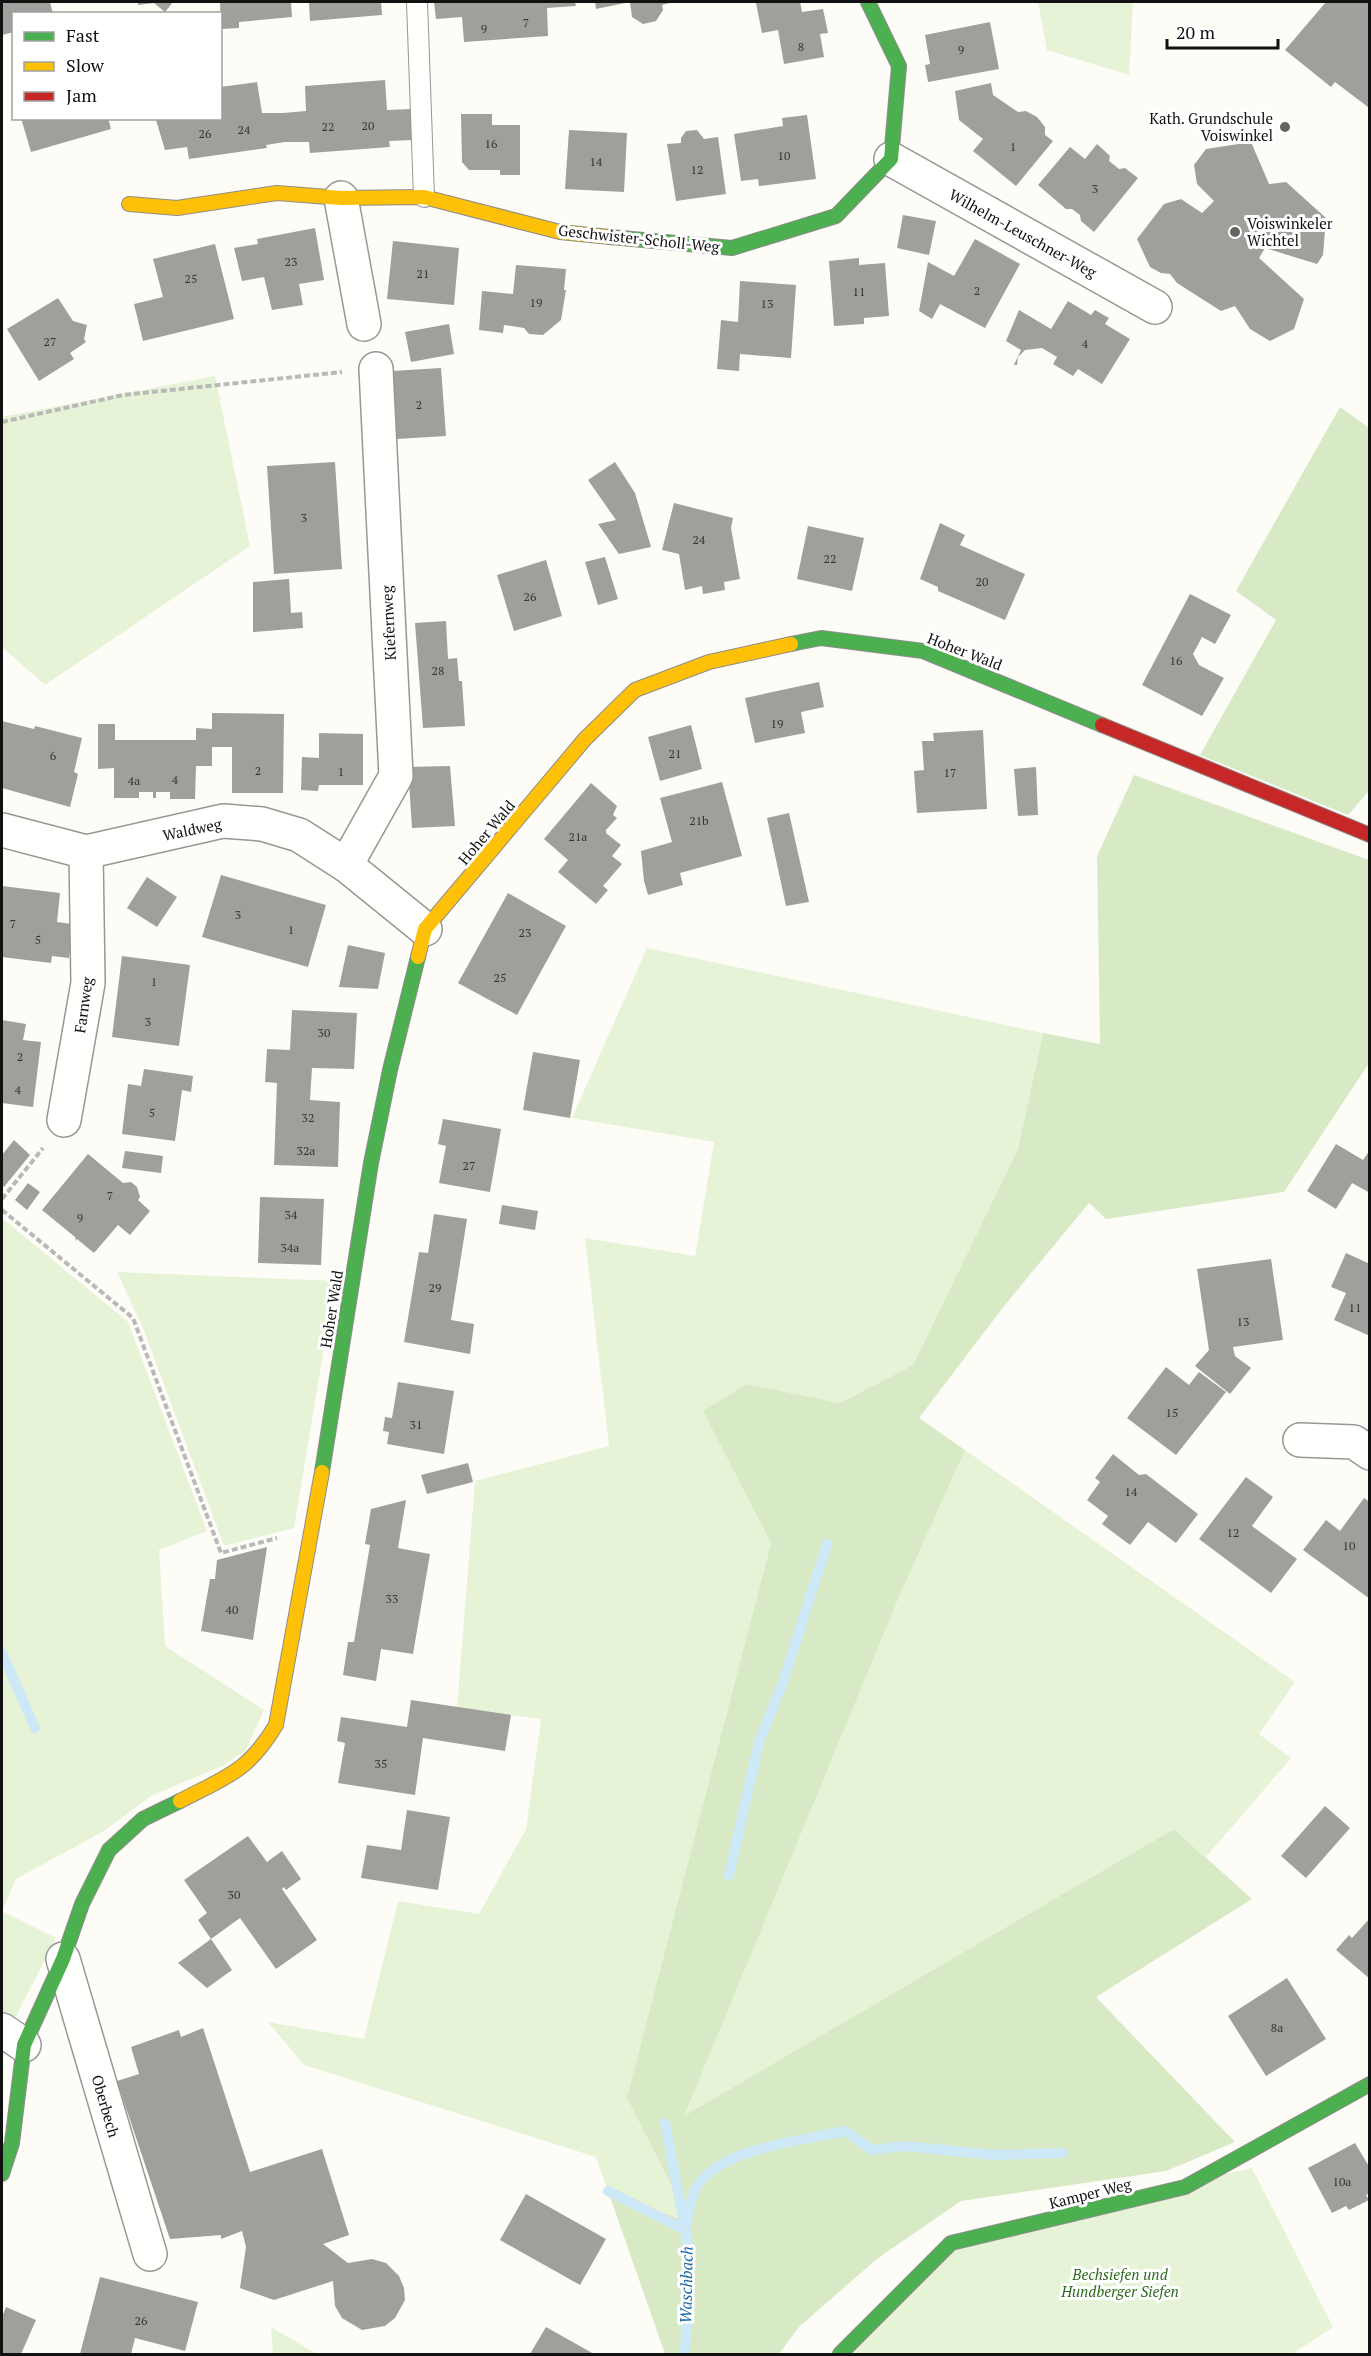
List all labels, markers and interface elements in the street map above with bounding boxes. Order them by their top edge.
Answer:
legend [12,12,222,120]
scale bar [1167,12,1278,50]
house number: 7 [523,15,529,30]
text: 20 m [1176,20,1216,44]
house number: 9 [481,21,487,36]
text: Fast [66,23,100,47]
house number: 8 [798,39,804,54]
house number: 9 [958,42,964,57]
text: Slow [66,53,105,77]
text: Jam [66,83,97,107]
place label: Kath. Grundschule Voiswinkel [1149,108,1273,145]
house number: 20 [362,118,374,133]
house number: 22 [322,119,334,134]
marker: Kath. Grundschule Voiswinkel [1278,120,1292,134]
house number: 24 [238,122,251,137]
house number: 26 [199,126,212,141]
house number: 16 [485,136,498,151]
house number: 1 [1010,139,1016,154]
house number: 10 [778,148,790,163]
house number: 14 [590,154,603,169]
house number: 12 [691,162,703,177]
house number: 3 [1092,181,1098,196]
street label: Wilhelm-Leuschner-Weg [946,184,1101,282]
place label: Voiswinkeler Wichtel [1247,213,1333,250]
street label: Geschwister-Scholl-Weg [557,220,722,257]
marker: Voiswinkeler Wichtel [1228,225,1242,239]
house number: 23 [285,254,297,269]
house number: 21 [417,266,429,281]
house number: 25 [185,271,197,286]
house number: 2 [974,283,980,298]
house number: 11 [853,284,865,299]
house number: 19 [530,295,542,310]
house number: 13 [761,296,773,311]
house number: 27 [44,334,56,349]
house number: 4 [1082,336,1089,351]
house number: 2 [416,397,422,412]
house number: 3 [301,510,307,525]
house number: 24 [693,532,706,547]
house number: 22 [824,551,836,566]
house number: 20 [976,574,988,589]
street label: Kiefernweg [376,584,400,661]
house number: 26 [524,589,537,604]
street label: Hoher Wald [925,628,1005,674]
house number: 16 [1170,653,1183,668]
house number: 28 [432,663,444,678]
house number: 19 [771,716,783,731]
house number: 21 [669,746,681,761]
house number: 6 [50,748,57,763]
house number: 2 [255,763,261,778]
house number: 1 [338,764,344,779]
house number: 17 [944,765,956,780]
house number: 4 [172,772,179,787]
house number: 4a [128,773,140,788]
street label: Hoher Wald [453,796,519,868]
street label: Waldweg [161,813,224,845]
house number: 21b [689,813,709,828]
house number: 21a [569,829,587,844]
house number: 3 [235,907,241,922]
house number: 7 [10,916,16,931]
house number: 1 [288,922,294,937]
house number: 23 [519,925,531,940]
house number: 5 [35,932,41,947]
house number: 25 [494,970,506,985]
house number: 1 [151,974,157,989]
street label: Farnweg [69,975,97,1034]
house number: 3 [145,1014,151,1029]
house number: 30 [318,1025,330,1040]
house number: 2 [17,1049,23,1064]
house number: 4 [15,1082,22,1097]
house number: 5 [149,1105,155,1120]
house number: 32 [302,1110,314,1125]
house number: 32a [297,1143,315,1158]
house number: 27 [463,1158,475,1173]
house number: 7 [107,1188,113,1203]
house number: 34 [285,1207,298,1222]
house number: 9 [77,1210,83,1225]
house number: 34a [281,1240,299,1255]
street label: Hoher Wald [315,1269,347,1349]
house number: 29 [429,1280,441,1295]
house number: 11 [1349,1300,1361,1315]
house number: 13 [1237,1314,1249,1329]
house number: 15 [1166,1405,1178,1420]
house number: 31 [410,1417,422,1432]
house number: 14 [1125,1484,1138,1499]
house number: 12 [1227,1525,1239,1540]
house number: 10 [1343,1538,1355,1553]
house number: 33 [386,1591,398,1606]
house number: 40 [226,1602,238,1617]
house number: 35 [375,1756,387,1771]
house number: 30 [228,1887,240,1902]
house number: 8a [1271,2020,1283,2035]
street label: Oberbech [88,2072,124,2140]
street label: Kamper Weg [1047,2173,1134,2213]
house number: 10a [1333,2174,1351,2189]
water label: Waschbach [674,2246,698,2324]
park label: Bechsiefen und Hundberger Siefen [1060,2264,1179,2301]
house number: 26 [135,2313,148,2328]

